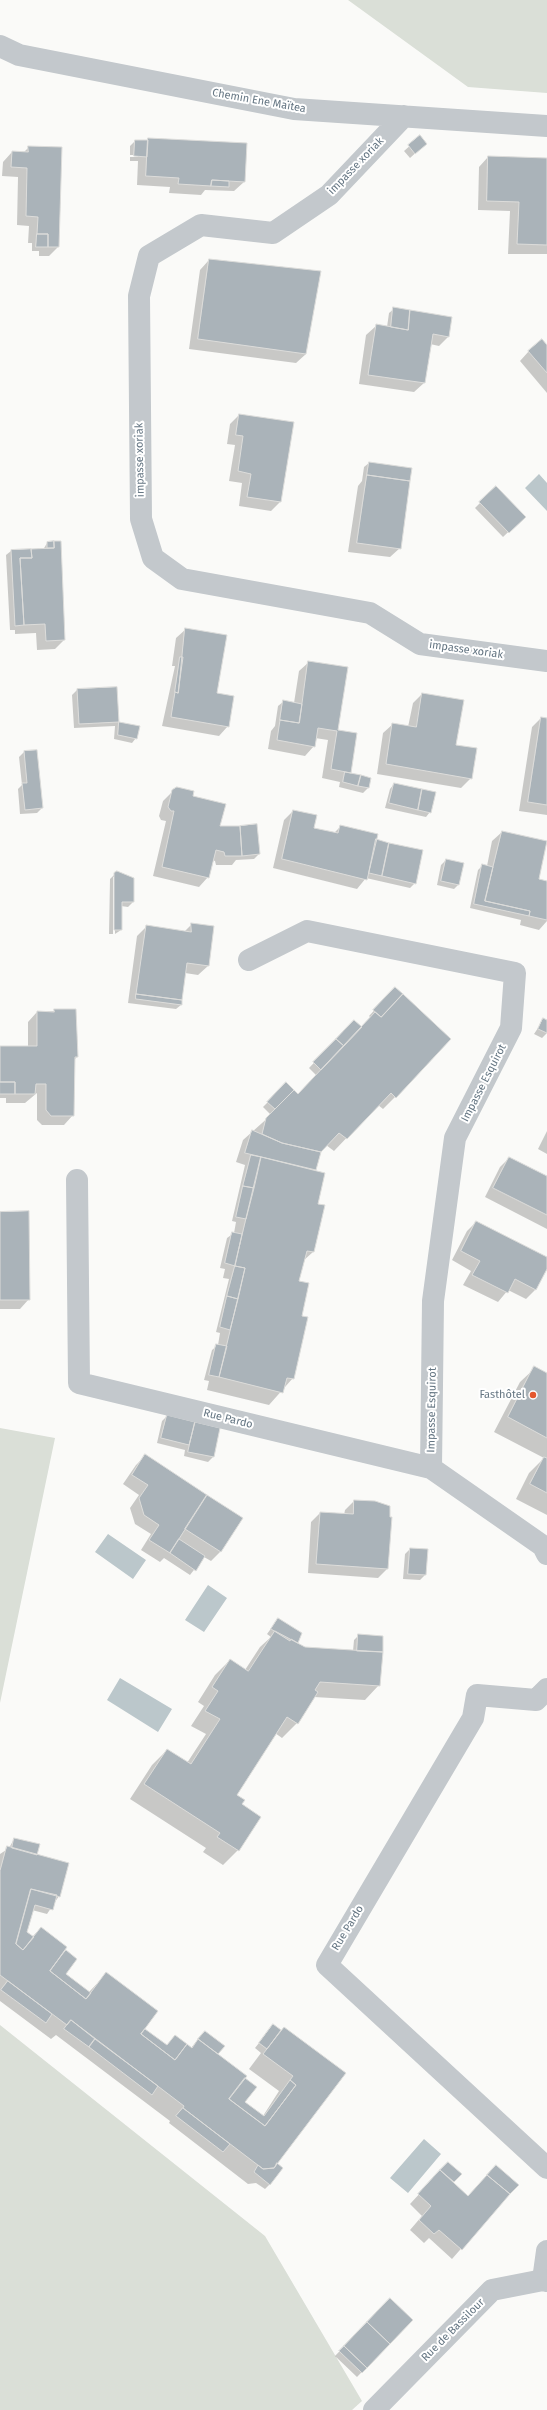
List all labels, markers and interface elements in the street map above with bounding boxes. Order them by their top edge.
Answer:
street label: Chemin Ene Maïtea [211,86,307,116]
street label: impasse xoriak [325,135,387,197]
street label: impasse xoriak [133,423,147,497]
street label: impasse xoriak [428,638,504,662]
street label: Impasse Esquirot [459,1042,509,1124]
street label: Impasse Esquirot [425,1367,439,1453]
place label: Fasthôtel [479,1388,525,1402]
marker: Fasthôtel [528,1390,538,1400]
street label: Rue Pardo [202,1406,254,1432]
street label: Rue Pardo [329,1903,367,1953]
street label: Rue de Bassilour [419,2296,487,2364]

